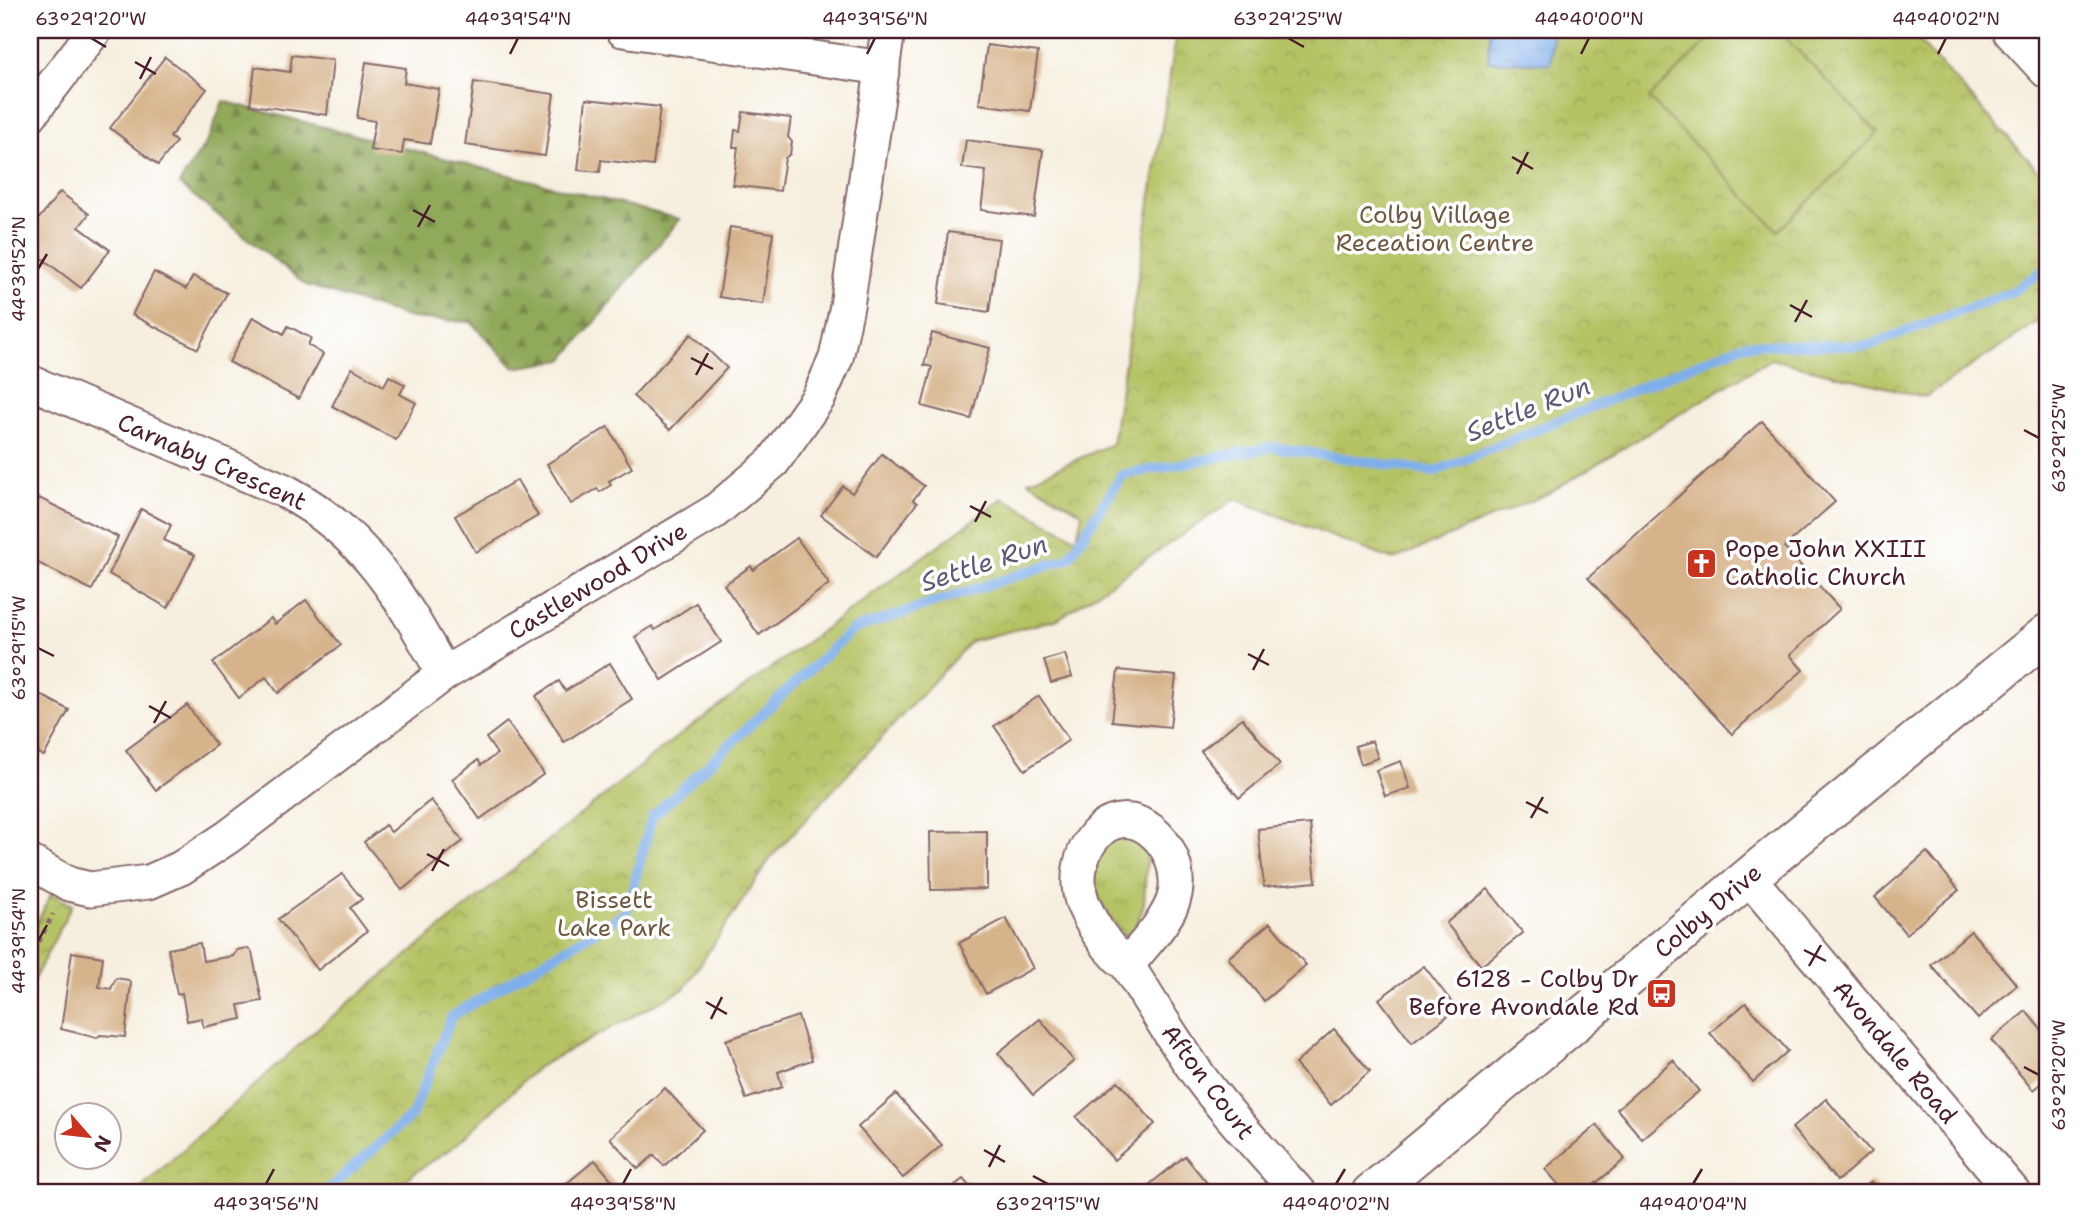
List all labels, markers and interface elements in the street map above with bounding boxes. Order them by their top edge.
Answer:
text: 63°29'20"W [35,7,147,31]
text: 44°39'54"N [465,7,571,31]
text: 44°39'56"N [822,7,928,31]
text: 63°29'25"W [1233,7,1343,31]
text: 44°40'00"N [1534,7,1644,31]
text: 44°40'02"N [1892,7,2000,31]
park label: Colby Village Receation Centre [1336,199,1534,259]
text: 44°39'52"N [7,216,31,322]
water label: Settle Run [1460,368,1595,449]
text: 63°29'25"W [2047,383,2071,493]
street label: Carnaby Crescent [112,406,312,518]
street label: Castlewood Drive [503,515,693,647]
water label: Settle Run [916,526,1052,599]
place label: Pope John XXIII Catholic Church [1725,533,1926,593]
church icon: Pope John XXIII Catholic Church [1685,546,1719,580]
text: 63°29'15"W [7,595,31,701]
street label: Colby Drive [1648,857,1768,965]
park label: Bissett Lake Park [557,884,671,944]
text: 44°39'54"N [7,888,31,994]
place label: 6128 - Colby Dr Before Avondale Rd [1409,963,1639,1023]
street label: Avondale Road [1826,974,1964,1130]
bus stop icon: 6128 - Colby Dr Before Avondale Rd [1645,976,1679,1010]
street label: Afton Court [1154,1018,1262,1146]
text: 63°29'20"W [2047,1019,2071,1131]
north arrow [52,1100,122,1170]
text: N [88,1131,117,1156]
text: 44°39'56"N [213,1192,319,1216]
text: 44°39'58"N [570,1192,676,1216]
text: 63°29'15"W [995,1192,1101,1216]
text: 44°40'02"N [1282,1192,1390,1216]
text: 44°40'04"N [1639,1192,1747,1216]

